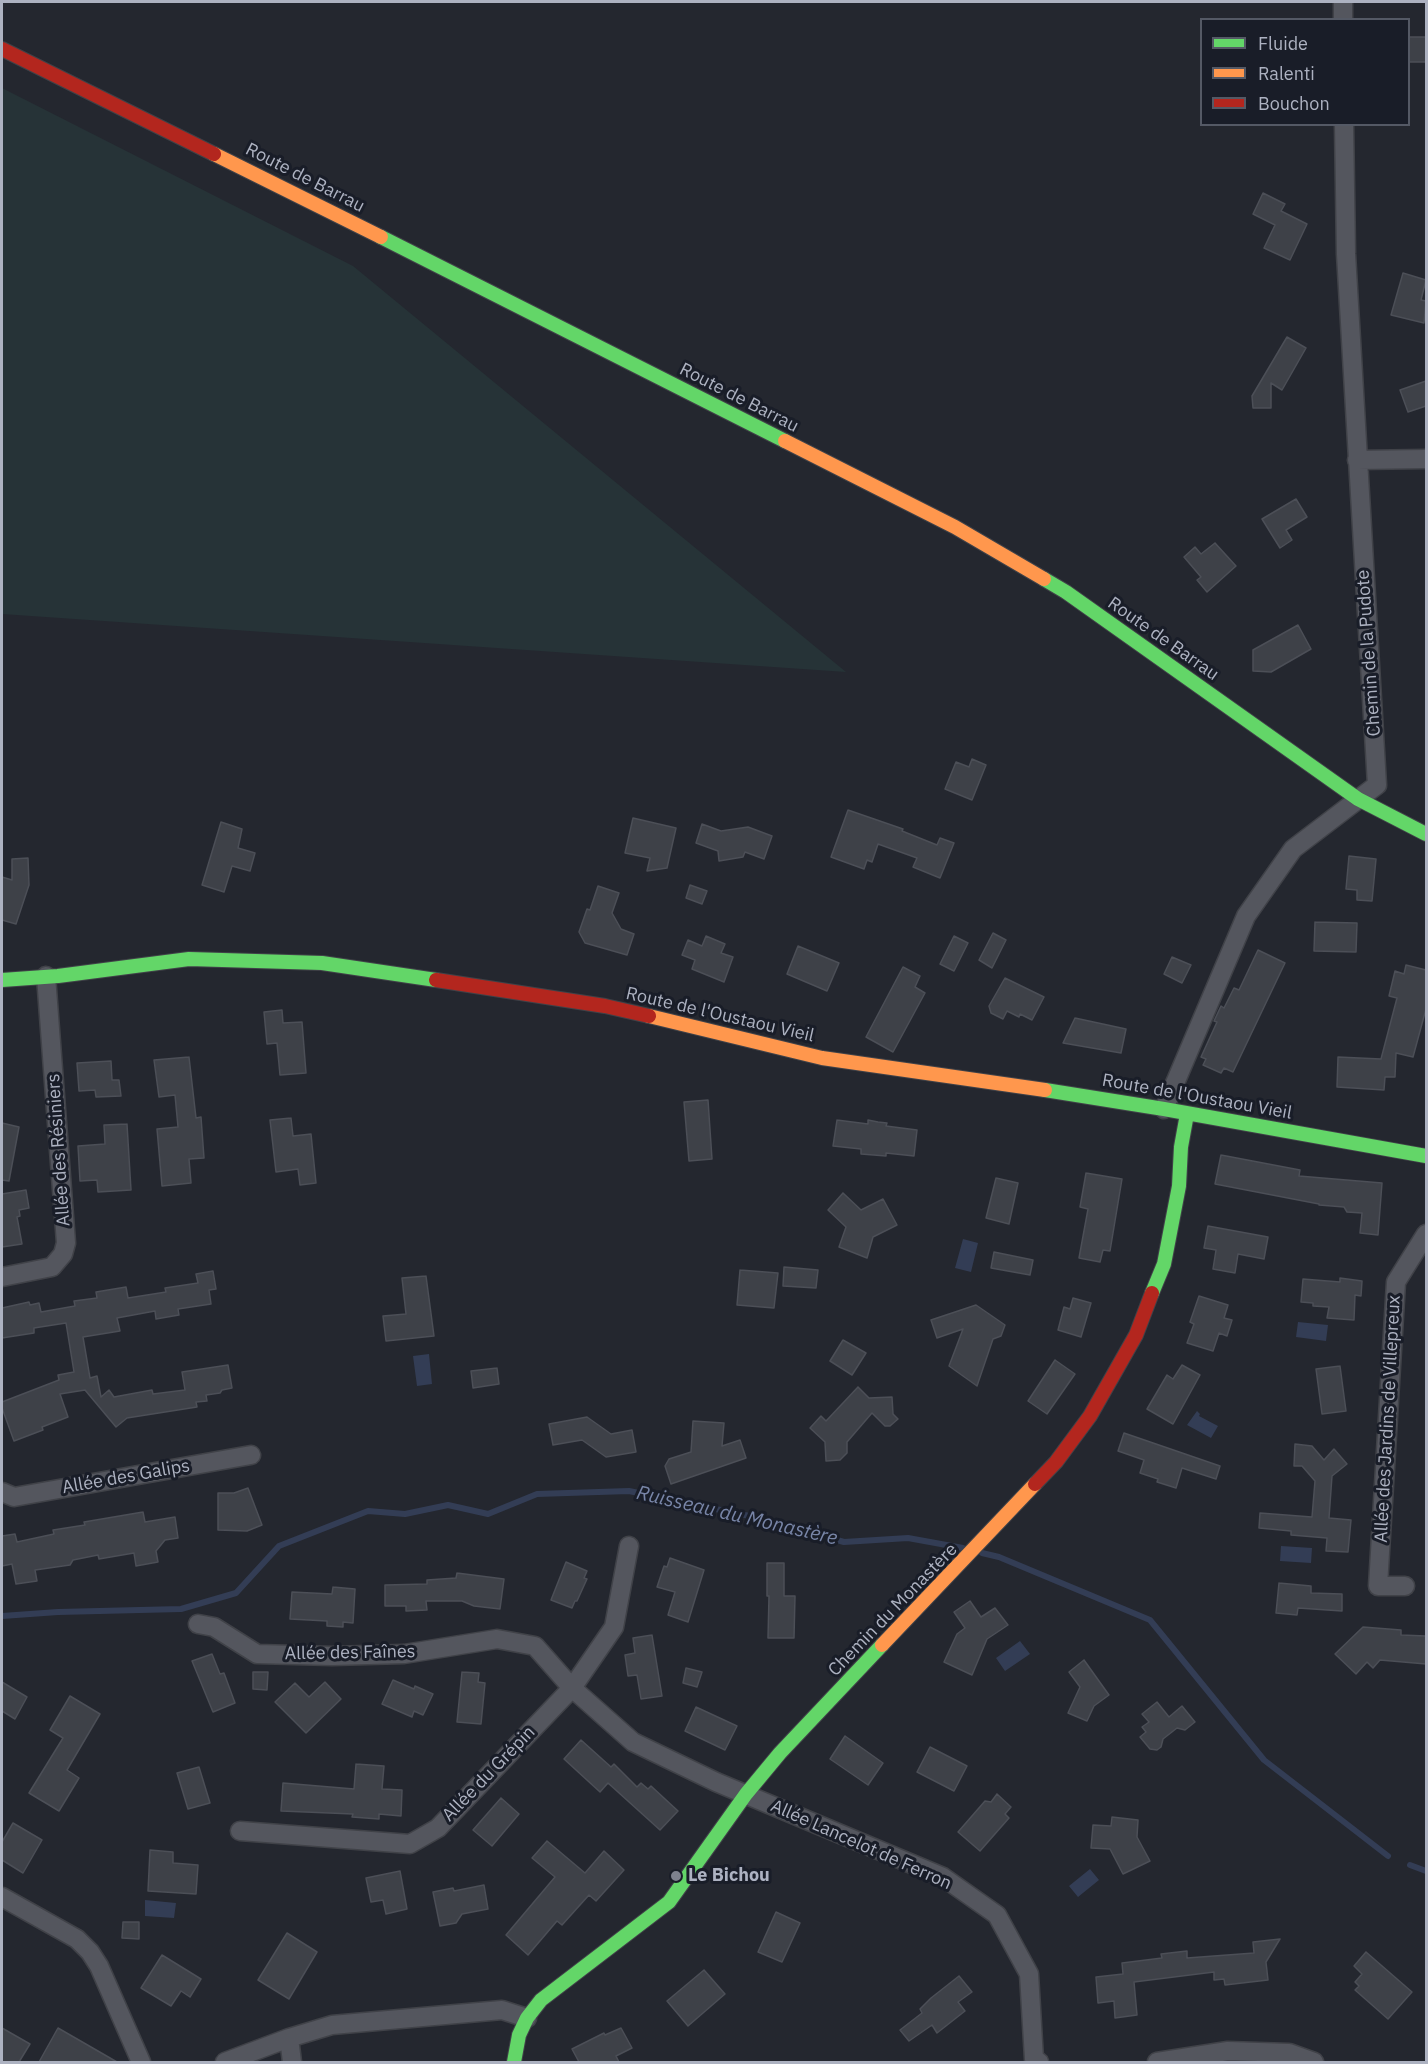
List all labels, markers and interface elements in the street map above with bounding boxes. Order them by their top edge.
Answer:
legend [1200,18,1410,126]
text: Fluide [1258,32,1308,55]
text: Ralenti [1258,62,1315,85]
text: Bouchon [1258,92,1330,115]
street label: Route de Barrau [242,139,368,217]
street label: Route de Barrau [676,359,802,437]
street label: Chemin de la Pudote [1352,569,1386,737]
street label: Route de Barrau [1103,593,1223,685]
street label: Route de l'Oustaou Vieil [624,983,816,1047]
street label: Route de l'Oustaou Vieil [1100,1070,1294,1124]
street label: Allée des Résiniers [43,1073,75,1227]
street label: Allée des Jardins de Villepreux [1371,1295,1405,1543]
street label: Allée des Galips [60,1455,192,1499]
water label: Ruisseau du Monastère [634,1481,840,1551]
street label: Chemin du Monastère [824,1539,962,1681]
street label: Allée des Faînes [284,1641,416,1665]
street label: Allée du Grépin [438,1722,540,1826]
street label: Allée Lancelot de Ferron [767,1795,955,1895]
place label: Le Bichou [688,1865,770,1887]
marker: Le Bichou [669,1869,683,1883]

